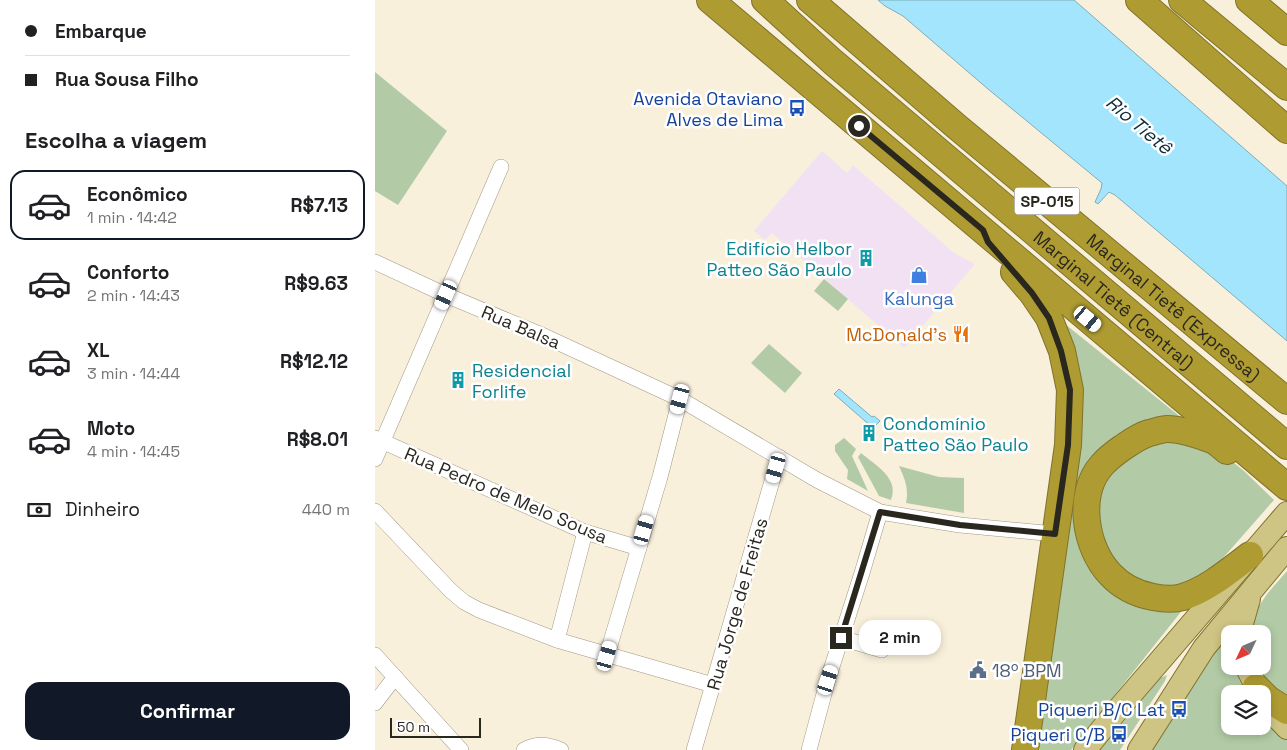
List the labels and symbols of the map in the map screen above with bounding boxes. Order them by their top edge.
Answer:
place label: Avenida Otaviano Alves de Lima [633,87,783,131]
water label: Rio Tietê [1101,90,1178,160]
bus stop icon: Avenida Otaviano Alves de Lima [787,98,807,118]
route start [848,115,870,137]
road number: SP-015 [1015,188,1079,215]
street label: Marginal Tietê (Central) [1029,225,1199,374]
street label: Marginal Tietê (Expressa) [1082,228,1265,386]
place label: Edifício Helbor Patteo São Paulo [706,237,852,281]
building icon: Edifício Helbor Patteo São Paulo [856,248,876,268]
shop icon: Kalunga [909,265,929,285]
car [433,278,458,312]
place label: Kalunga [884,287,954,310]
street label: Rua Balsa [478,300,564,354]
car [1071,304,1104,334]
place label: McDonald's [846,323,947,346]
restaurant icon: McDonald's [951,324,971,344]
place label: Residencial Forlife [472,359,571,403]
building icon: Residencial Forlife [448,370,468,390]
car [668,383,691,415]
place label: Condomínio Patteo São Paulo [883,412,1029,456]
building icon: Condomínio Patteo São Paulo [859,423,879,443]
street label: Rua Pedro de Melo Sousa [401,442,611,548]
car [764,452,787,484]
car [632,514,655,546]
street label: Rua Jorge de Freitas [701,515,773,693]
callout: 2 min [859,620,941,656]
north arrow [1221,625,1271,675]
route end [830,627,852,649]
car [595,640,618,672]
place label: 18º BPM [992,659,1062,682]
public building icon: 18º BPM [968,660,988,680]
car [816,663,839,697]
place label: Piqueri B/C Lat [1038,698,1165,721]
bus stop icon: Piqueri B/C Lat [1169,699,1189,719]
scale bar [390,715,481,738]
place label: Piqueri C/B [1011,723,1105,746]
bus stop icon: Piqueri C/B [1109,724,1129,744]

